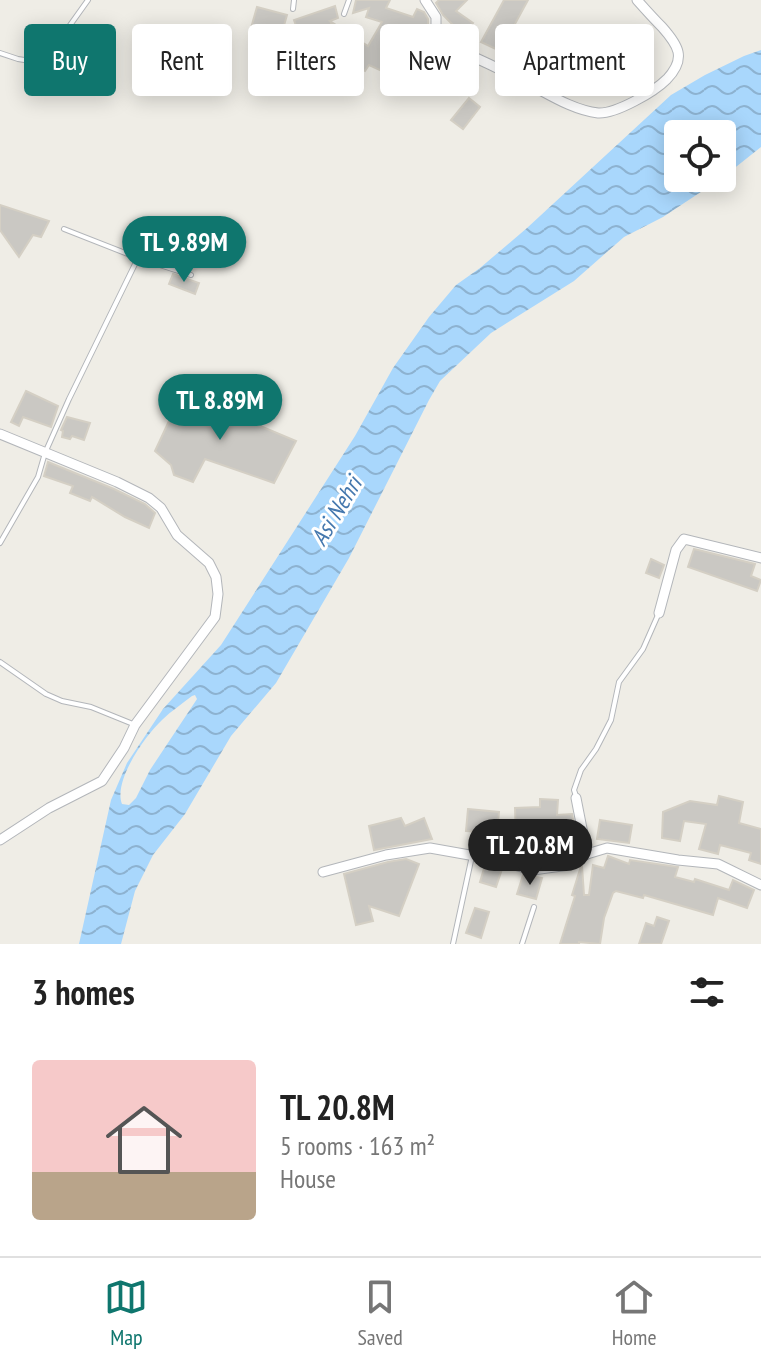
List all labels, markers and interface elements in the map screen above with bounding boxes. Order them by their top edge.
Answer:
chip: Buy [24,24,116,96]
chip: Rent [132,24,232,96]
chip: Filters [248,24,364,96]
chip: New [380,24,479,96]
chip: Apartment [495,24,654,96]
map controls [664,120,736,192]
button: locate [664,120,736,192]
pin: TL 9.89M [101,216,267,284]
text: TL 9.89M [140,225,228,258]
pin: TL 8.89M [137,374,303,442]
text: TL 8.89M [176,383,264,416]
water label: Asi Nehri [303,469,370,551]
pin: TL 20.8M [447,819,613,887]
text: TL 20.8M [486,828,574,861]
text: 3 homes [32,970,135,1014]
icon: filters [685,970,729,1014]
text: TL 20.8M [280,1085,395,1129]
icon: home [96,1092,192,1188]
text: 5 rooms · 163 m² [280,1129,435,1162]
text: House [280,1162,336,1195]
tab: Map [104,1275,148,1351]
tab: Saved [357,1275,403,1351]
tab: Home [612,1275,657,1351]

